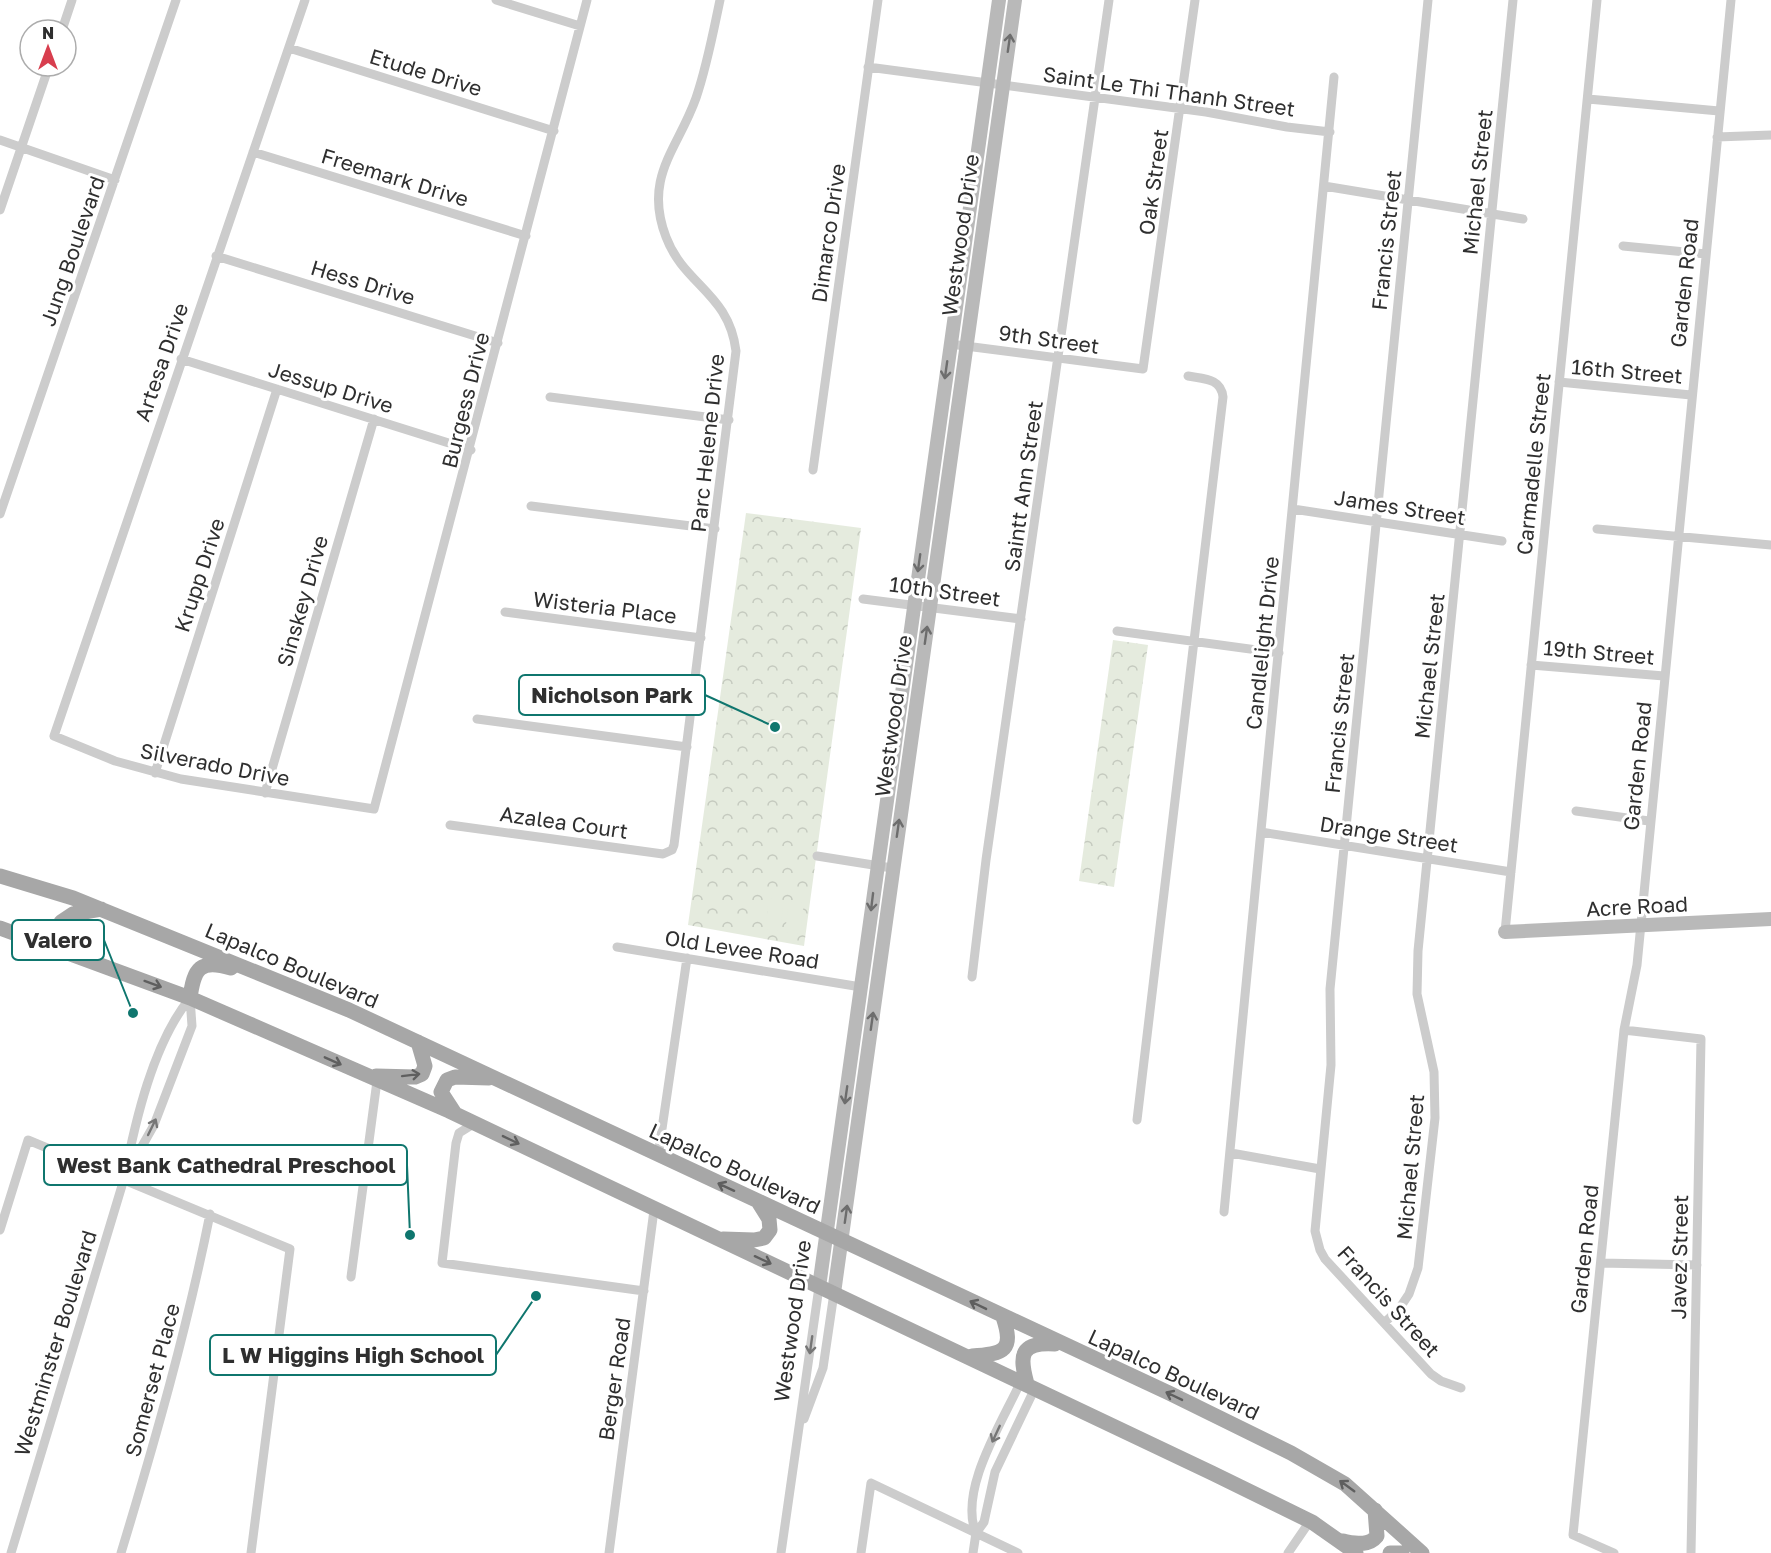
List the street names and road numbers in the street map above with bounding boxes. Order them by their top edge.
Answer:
street label: Etude Drive [367,43,485,101]
street label: Saint Le Thi Thanh Street [1041,60,1297,122]
street label: Michael Street [1456,108,1498,256]
street label: Oak Street [1133,127,1173,237]
street label: Freemark Drive [318,142,472,212]
street label: Westwood Drive [936,152,984,318]
street label: Dimarco Drive [805,162,851,304]
street label: Francis Street [1366,169,1406,311]
street label: Jung Boulevard [34,173,110,329]
street label: Garden Road [1664,217,1704,349]
street label: Hess Drive [308,254,418,310]
street label: Artesa Drive [129,299,193,425]
street label: 9th Street [997,319,1101,359]
street label: Burgess Drive [436,329,494,471]
street label: Parc Helene Drive [685,352,729,534]
street label: 16th Street [1570,353,1684,389]
street label: Jessup Drive [266,356,396,418]
street label: Carmadelle Street [1511,372,1555,556]
street label: Saintt Ann Street [998,399,1048,573]
street label: James Street [1332,484,1468,530]
street label: Krupp Drive [168,515,230,635]
street label: Sinskey Drive [271,532,333,670]
street label: Candlelight Drive [1240,555,1284,731]
street label: 10th Street [888,570,1002,612]
street label: Wisteria Place [532,585,678,629]
street label: Michael Street [1408,592,1450,740]
street label: Westwood Drive [869,633,917,799]
street label: 19th Street [1542,634,1656,670]
street label: Francis Street [1319,652,1359,794]
street label: Garden Road [1617,700,1657,832]
street label: Silverado Drive [138,737,292,791]
street label: Azalea Court [498,800,630,844]
street label: Drange Street [1318,810,1460,858]
street label: Acre Road [1585,890,1689,922]
street label: Lapalco Boulevard [201,917,383,1013]
street label: Old Levee Road [663,924,821,974]
street label: Michael Street [1391,1093,1429,1241]
street label: Lapalco Boulevard [645,1117,825,1219]
street label: Garden Road [1564,1183,1604,1315]
street label: Javez Street [1665,1194,1693,1320]
street label: Westminster Boulevard [8,1227,102,1459]
street label: Westwood Drive [768,1238,816,1404]
street label: Francis Street [1332,1240,1446,1362]
street label: Somerset Place [119,1300,185,1460]
street label: Berger Road [592,1316,636,1442]
street label: Lapalco Boulevard [1084,1323,1264,1425]

